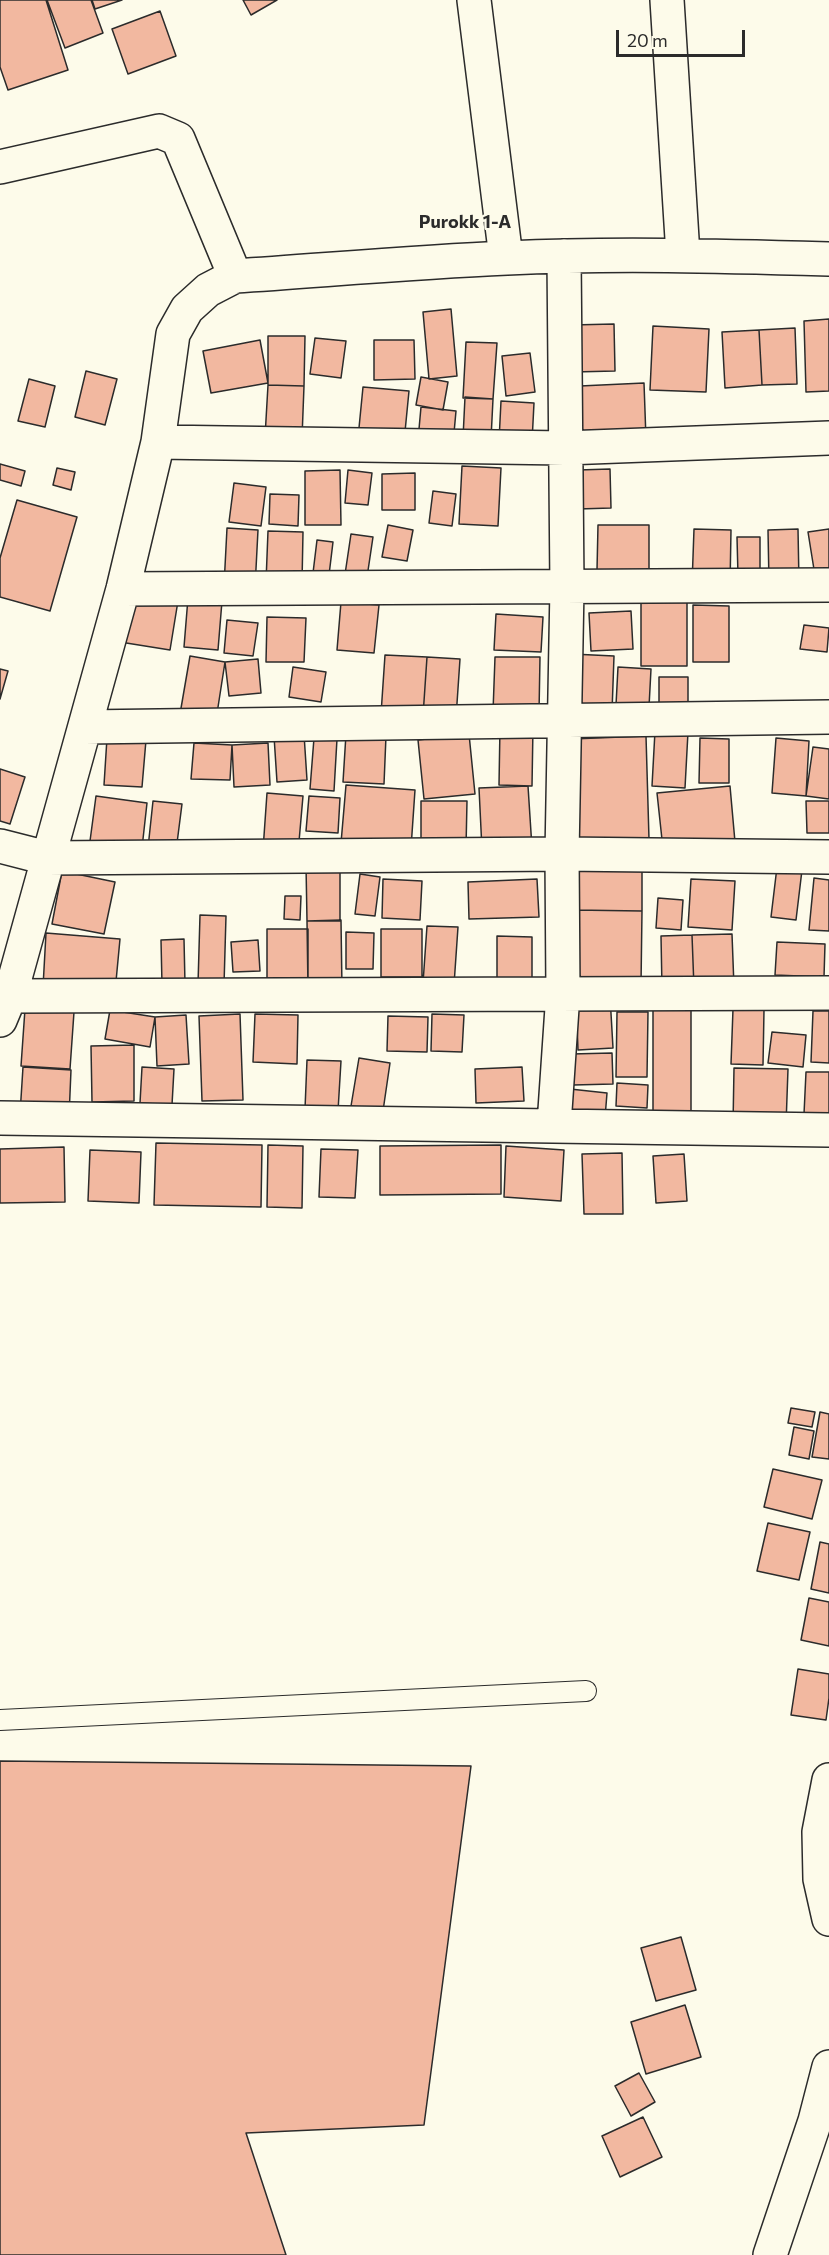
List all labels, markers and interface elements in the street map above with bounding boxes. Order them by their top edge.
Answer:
scale bar [619,18,748,56]
text: 20 m [627,29,668,51]
district label: Purokk 1-A [419,211,511,233]

